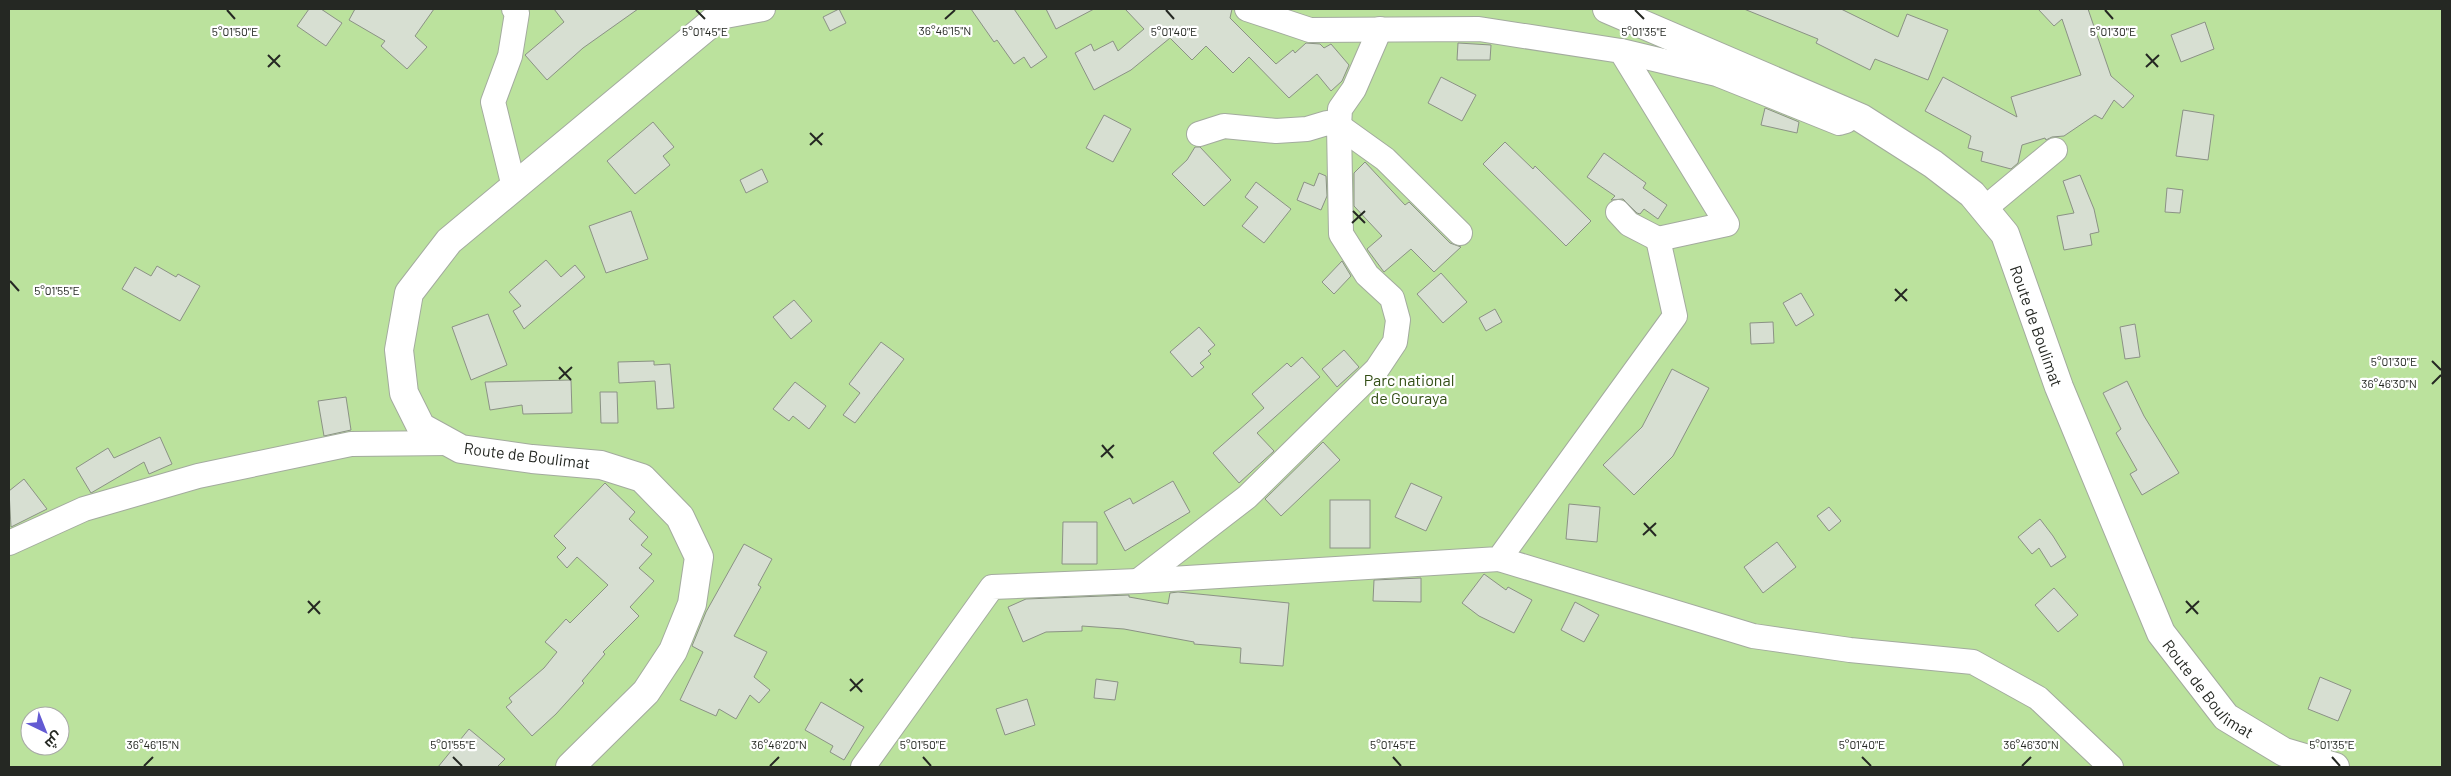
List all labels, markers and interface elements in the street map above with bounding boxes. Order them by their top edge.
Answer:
text: 36°46'15"N [919,23,971,37]
text: 5°01'50"E [212,24,258,38]
text: 5°01'45"E [682,24,728,38]
text: 5°01'40"E [1151,24,1197,38]
text: 5°01'35"E [1621,24,1667,38]
text: 5°01'30"E [2090,24,2136,38]
street label: Route de Boulimat [2007,262,2067,389]
text: 5°01'55"E [34,283,80,297]
text: 5°01'30"E [2371,354,2417,368]
park label: Parc national de Gouraya [1364,370,1454,407]
text: 36°46'30"N [2361,376,2417,390]
street label: Route de Boulimat [463,438,591,472]
street label: Route de Boulimat [2160,635,2257,741]
north arrow [20,706,70,756]
text: ش [41,728,67,753]
text: 36°46'15"N [127,737,179,751]
text: 5°01'55"E [430,737,476,751]
text: 36°46'20"N [751,737,807,751]
text: 5°01'50"E [900,737,946,751]
text: 5°01'45"E [1370,737,1416,751]
text: 5°01'40"E [1839,737,1885,751]
text: 36°46'30"N [2003,737,2059,751]
text: 5°01'35"E [2309,737,2355,751]

